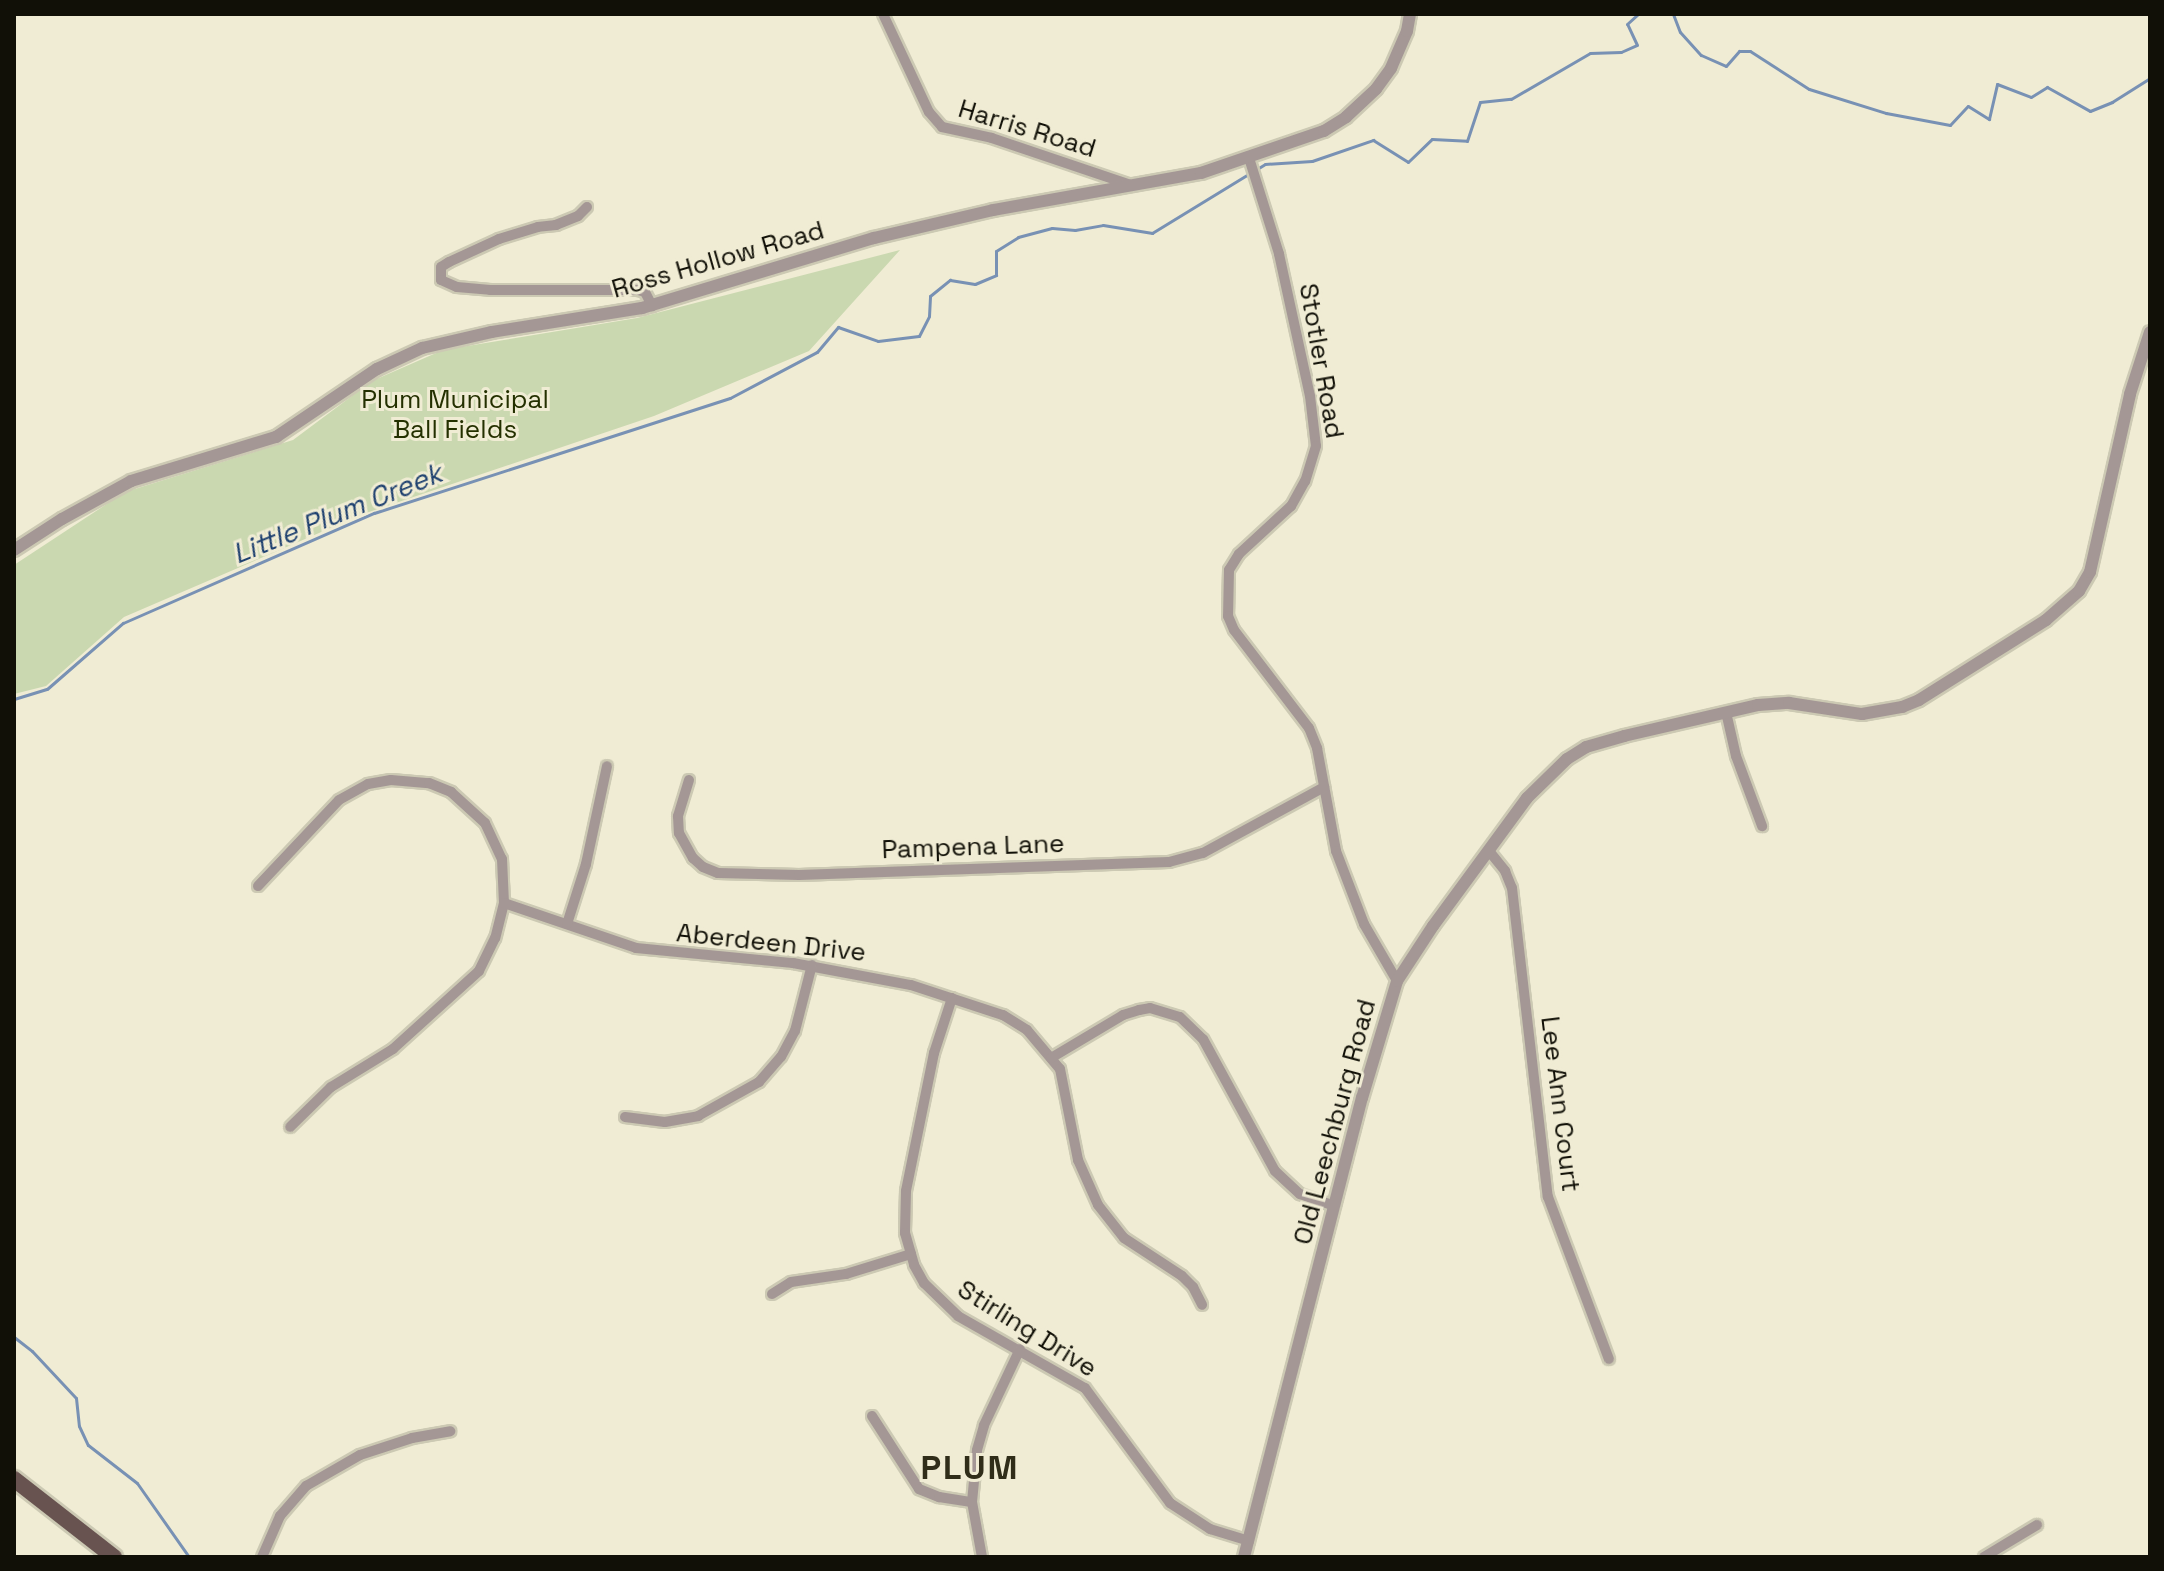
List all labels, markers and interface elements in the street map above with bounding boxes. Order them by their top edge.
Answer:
street label: Harris Road [954,93,1100,165]
street label: Ross Hollow Road [608,215,828,305]
street label: Stotler Road [1292,281,1350,441]
park label: Plum Municipal Ball Fields [361,384,549,446]
water label: Little Plum Creek [227,456,447,570]
street label: Pampena Lane [881,828,1065,866]
street label: Aberdeen Drive [675,918,867,968]
street label: Old Leechburg Road [1287,996,1383,1248]
street label: Lee Ann Court [1534,1014,1586,1194]
street label: Stirling Drive [952,1274,1102,1384]
district label: PLUM [920,1448,1020,1488]

